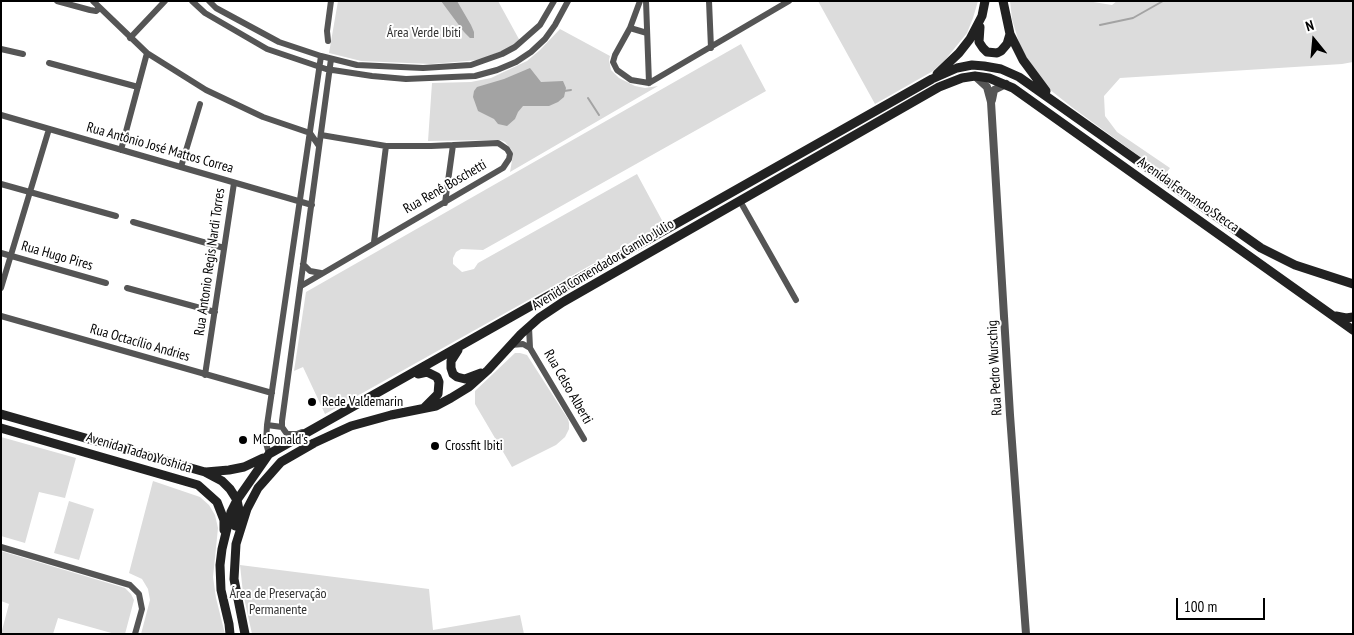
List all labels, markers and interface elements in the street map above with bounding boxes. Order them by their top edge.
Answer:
north arrow [1289,15,1339,65]
text: N [1303,16,1316,35]
park label: Área Verde Ibiti [387,25,461,41]
street label: Rua Antônio José Mattos Correa [85,119,235,177]
street label: Avenida Fernando Stecca [1134,154,1242,236]
street label: Rua Renê Boschetti [400,156,490,218]
street label: Rua Antonio Regis Nardi Torres [191,187,229,337]
street label: Avenida Comendador Camilo Júlio [529,216,677,314]
street label: Rua Hugo Pires [19,238,95,274]
street label: Rua Pedro Wurschig [984,320,1006,416]
street label: Rua Octacílio Andries [88,321,192,365]
street label: Rua Celso Alberti [540,347,596,427]
place label: Rede Valdemarin [322,394,403,410]
marker: Rede Valdemarin [306,396,318,408]
street label: Avenida Tadao Yoshida [84,429,194,477]
place label: McDonald's [253,432,308,448]
marker: McDonald's [237,434,249,446]
place label: Crossfit Ibiti [445,438,503,454]
marker: Crossfit Ibiti [429,440,441,452]
park label: Área de Preservação Permanente [229,586,327,618]
scale bar [1179,588,1268,620]
text: 100 m [1184,597,1217,616]

